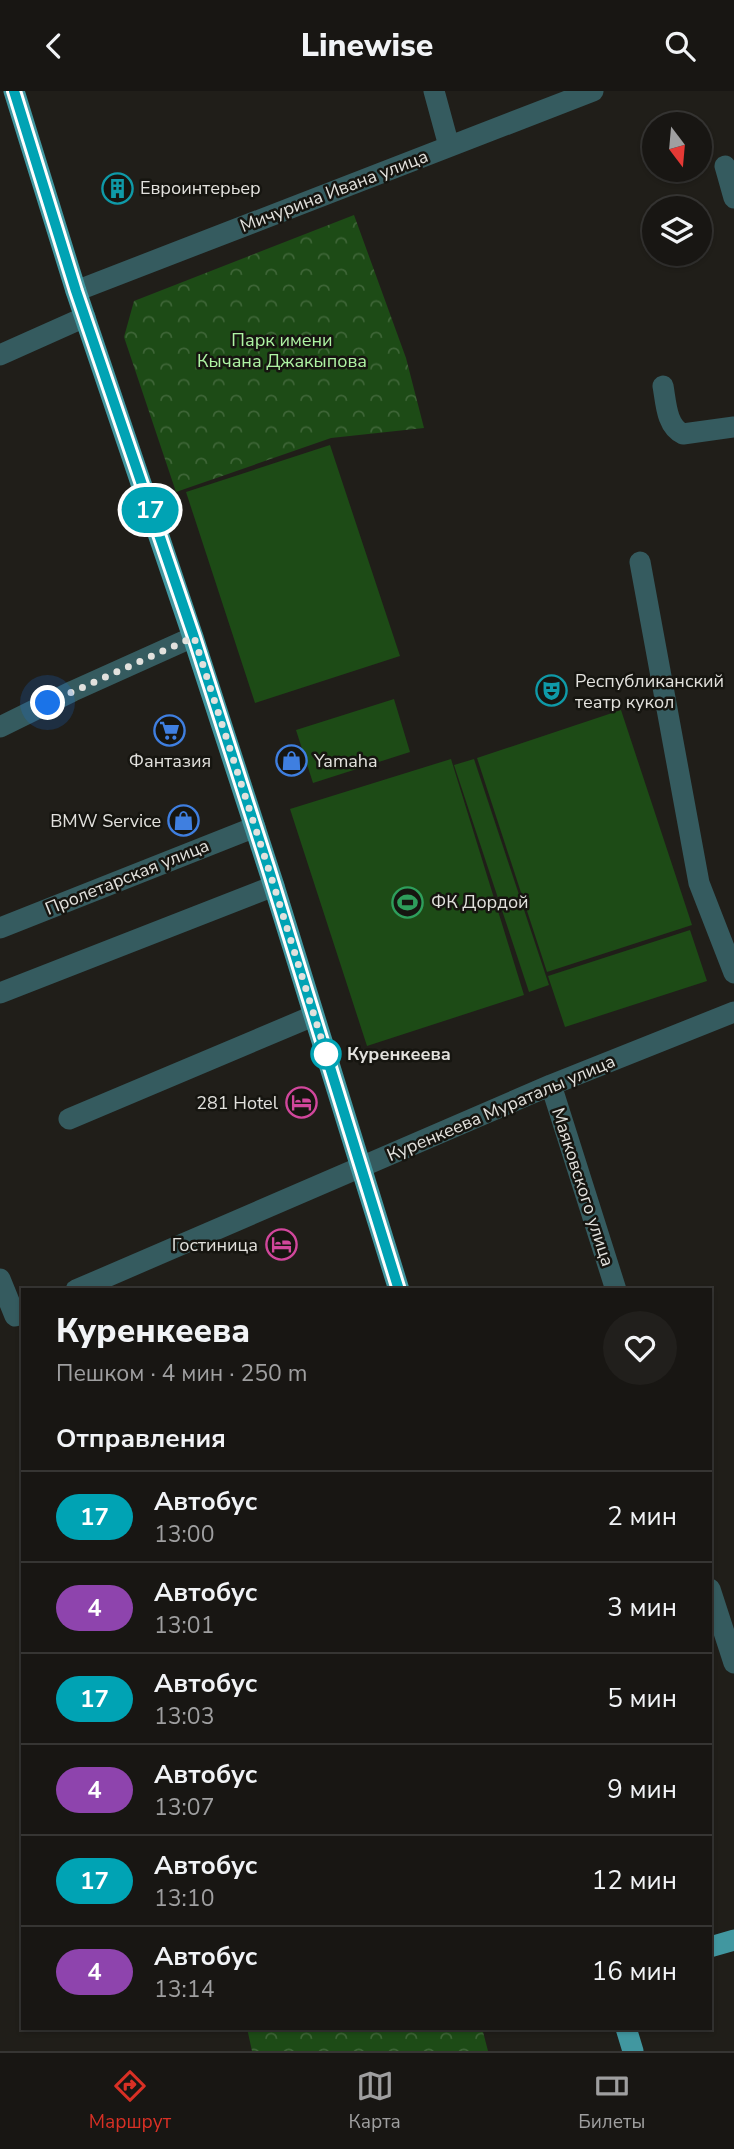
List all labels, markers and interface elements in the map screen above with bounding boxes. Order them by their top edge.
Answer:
text: Linewise [301,24,433,67]
icon: back [35,27,73,65]
icon: search [661,27,699,65]
north arrow [642,112,712,182]
map controls [642,112,712,266]
street label: Мичурина Ивана улица [237,144,431,238]
building icon: Евроинтерьер [100,171,134,205]
place label: Евроинтерьер [140,176,261,200]
button: layers [642,196,712,266]
park label: Парк имени Кычана Джакыпова [197,328,367,373]
line badge: 17 [118,487,182,533]
text: 17 [136,494,164,526]
place label: Республиканский театр кукол [575,669,724,714]
theatre icon: Республиканский театр кукол [535,674,569,708]
your location [30,685,65,720]
supermarket icon: Фантазия [153,713,187,747]
shop icon: Yamaha [274,744,308,778]
place label: Фантазия [129,749,211,773]
place label: Yamaha [313,749,378,773]
shop icon: BMW Service [167,804,201,838]
place label: BMW Service [50,809,161,833]
street label: Пролетарская улица [41,833,213,921]
sports icon: ФК Дордой [391,885,425,919]
place label: ФК Дордой [431,890,529,914]
marker: Куренкеева [311,1039,341,1069]
place label: Куренкеева [347,1042,451,1066]
street label: Куренкеева Мураталы улица [383,1049,619,1167]
hotel icon: 281 Hotel [284,1086,318,1120]
place label: 281 Hotel [196,1091,279,1115]
street label: Маяковского улица [546,1105,620,1269]
hotel icon: Гостиница [264,1228,298,1262]
place label: Гостиница [172,1233,258,1257]
text: Куренкеева [56,1309,250,1354]
button: heart [603,1311,677,1385]
text: Пешком · 4 мин · 250 m [56,1358,307,1389]
text: Отправления [56,1421,226,1456]
text: Автобус [154,1484,257,1519]
text: 2 мин [607,1499,677,1534]
text: 17 [80,1501,109,1533]
text: 13:00 [154,1519,214,1550]
text: Автобус [154,1575,257,1610]
text: 3 мин [607,1590,677,1625]
text: 4 [87,1592,102,1624]
text: 13:01 [154,1610,214,1641]
text: Автобус [154,1666,257,1701]
text: 5 мин [607,1681,677,1716]
text: 17 [80,1683,109,1715]
text: 13:03 [154,1701,214,1732]
text: Автобус [154,1757,257,1792]
text: 9 мин [607,1772,677,1807]
text: 4 [87,1774,102,1806]
text: 13:07 [154,1792,214,1823]
text: Автобус [154,1848,257,1883]
text: 12 мин [592,1863,677,1898]
text: 17 [80,1865,109,1897]
text: 13:10 [154,1883,214,1914]
text: Автобус [154,1939,257,1974]
text: 16 мин [592,1954,677,1989]
text: 4 [87,1956,102,1988]
text: 13:14 [154,1974,214,2005]
tab: Маршрут [89,2067,171,2135]
tab: Карта [348,2067,401,2135]
tab: Билеты [578,2067,645,2135]

